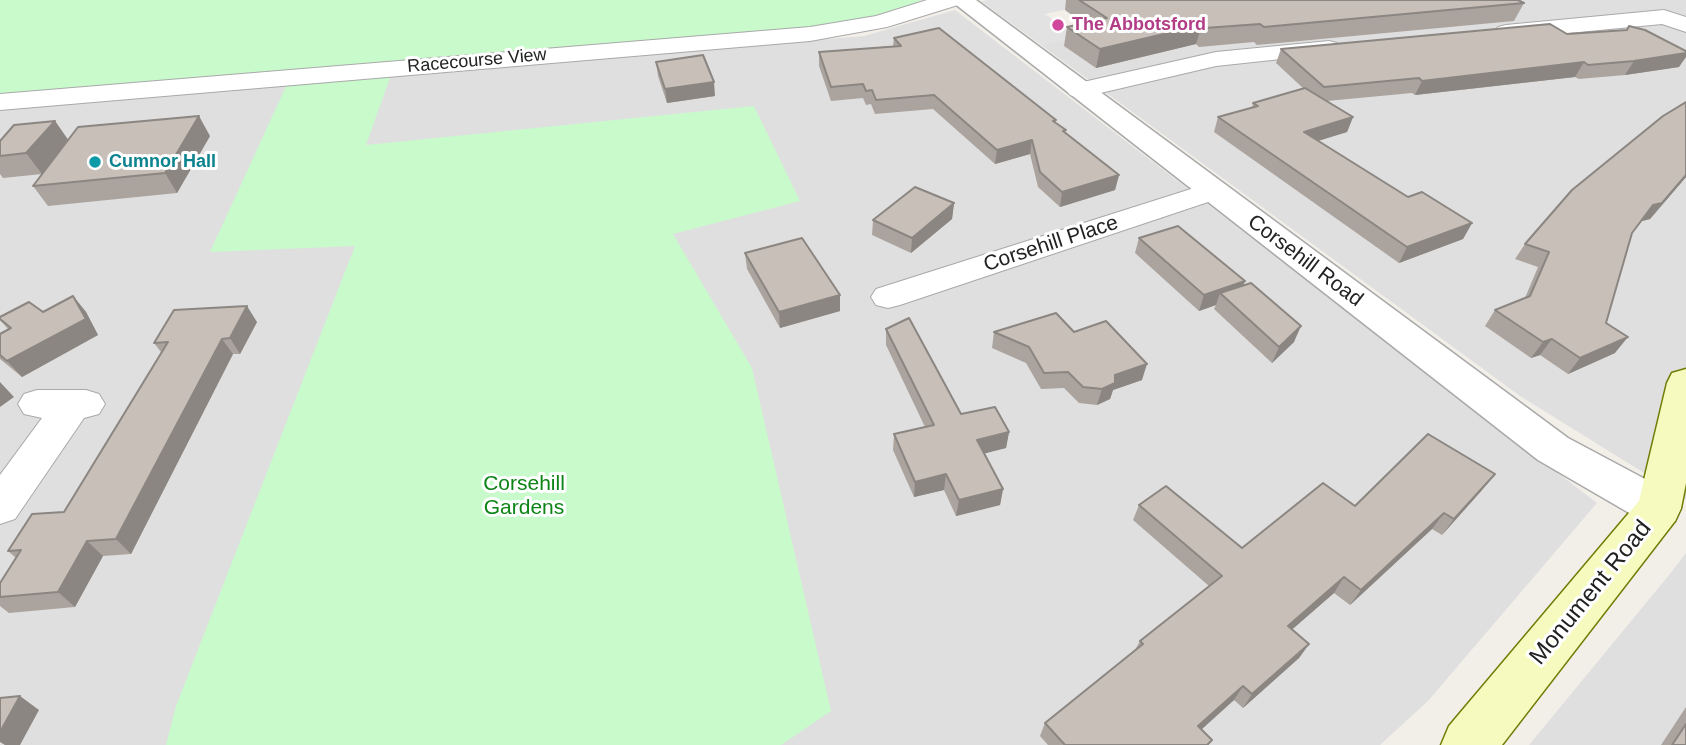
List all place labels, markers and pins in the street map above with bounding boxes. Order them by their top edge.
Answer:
place label: The Abbotsford [1072,14,1206,36]
marker: The Abbotsford [1050,17,1066,33]
place label: Cumnor Hall [109,151,216,173]
marker: Cumnor Hall [87,154,103,170]

